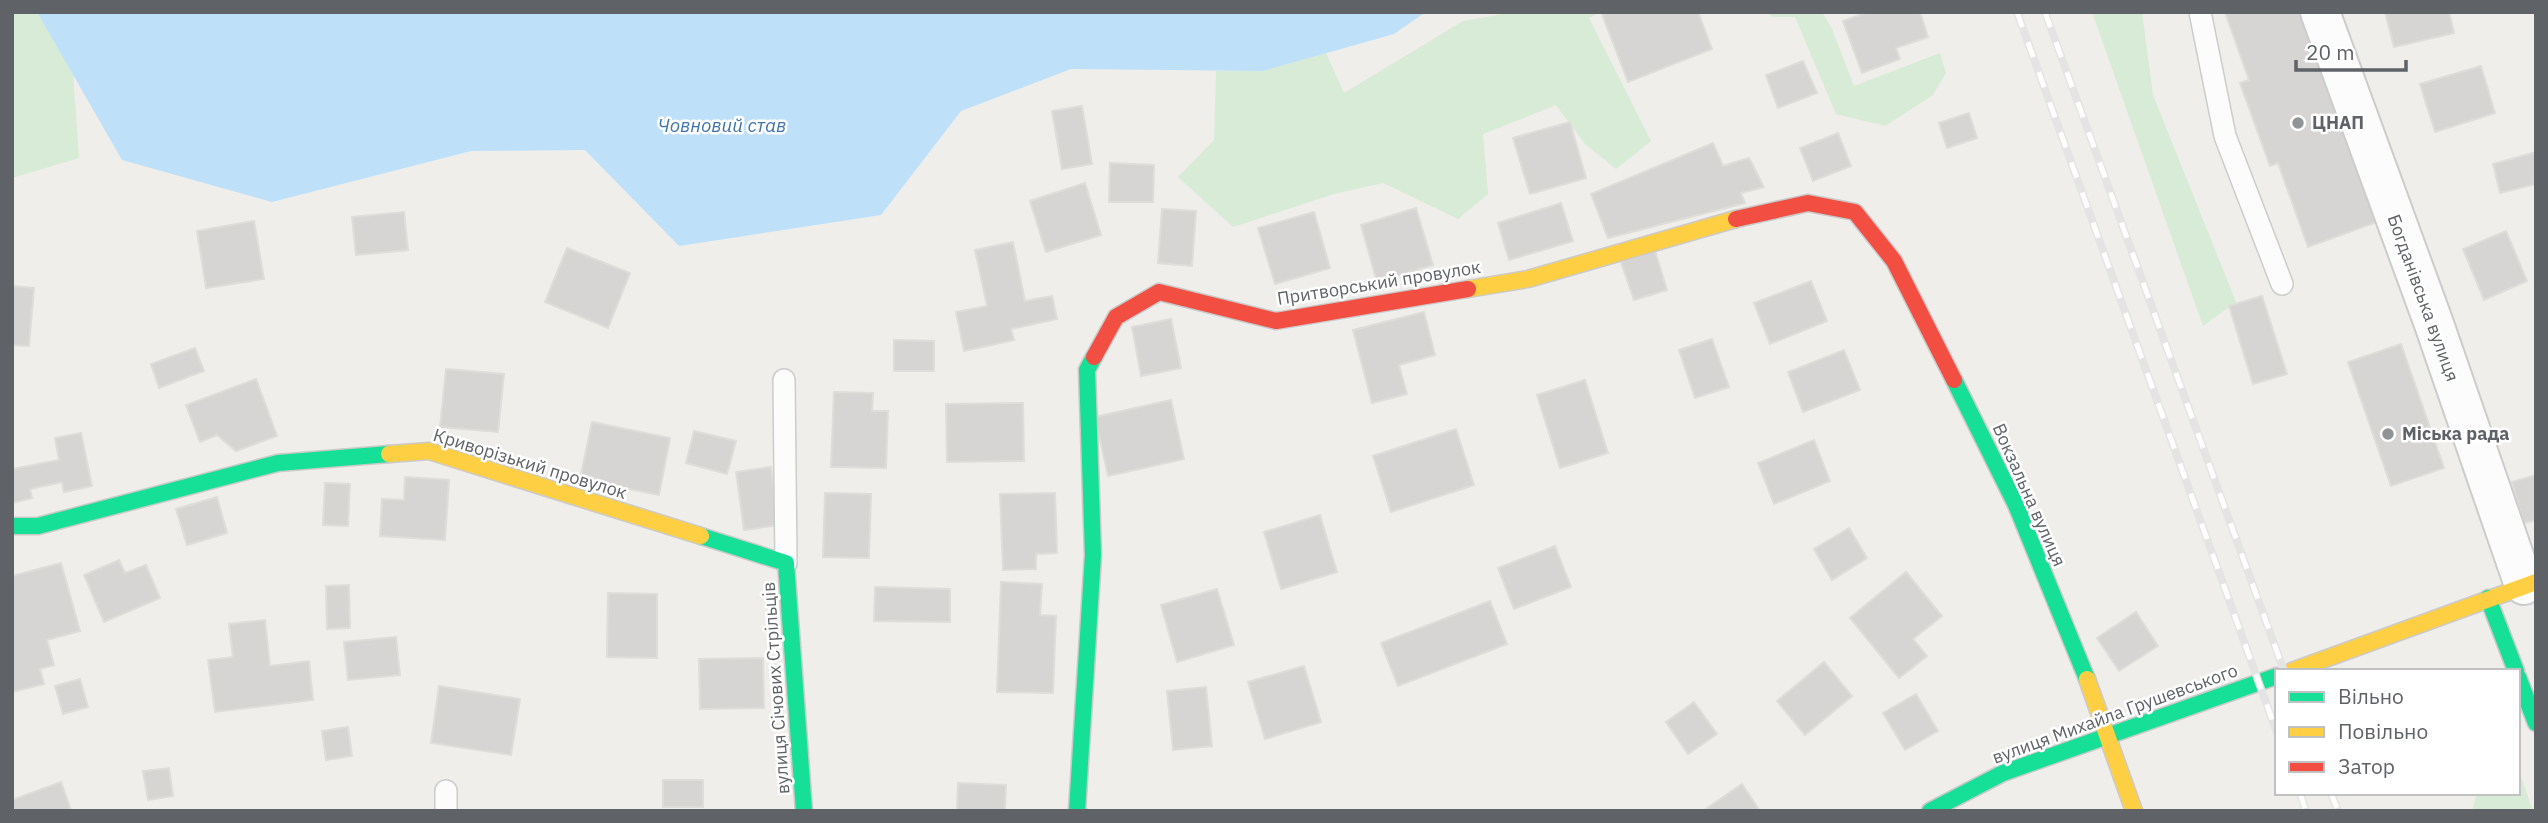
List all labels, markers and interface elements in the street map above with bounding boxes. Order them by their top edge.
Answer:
scale bar [2296,28,2406,72]
text: 20 m [2306,38,2355,66]
place label: ЦНАП [2312,111,2364,134]
water label: Човновий став [658,113,786,137]
marker: ЦНАП [2290,115,2306,131]
street label: Богданівська вулиця [2383,211,2464,384]
street label: Притворський провулок [1275,255,1482,310]
street label: Вокзальна вулиця [1988,420,2071,570]
place label: Міська рада [2402,422,2510,445]
street label: Криворізький провулок [431,423,630,504]
marker: Міська рада [2380,426,2396,442]
street label: вулиця Січових Стрільців [757,581,794,795]
street label: вулиця Михайла Грушевського [1989,658,2241,769]
legend [2275,669,2520,795]
text: Вільно [2338,682,2404,710]
text: Повільно [2338,717,2428,745]
text: Затор [2338,752,2395,780]

